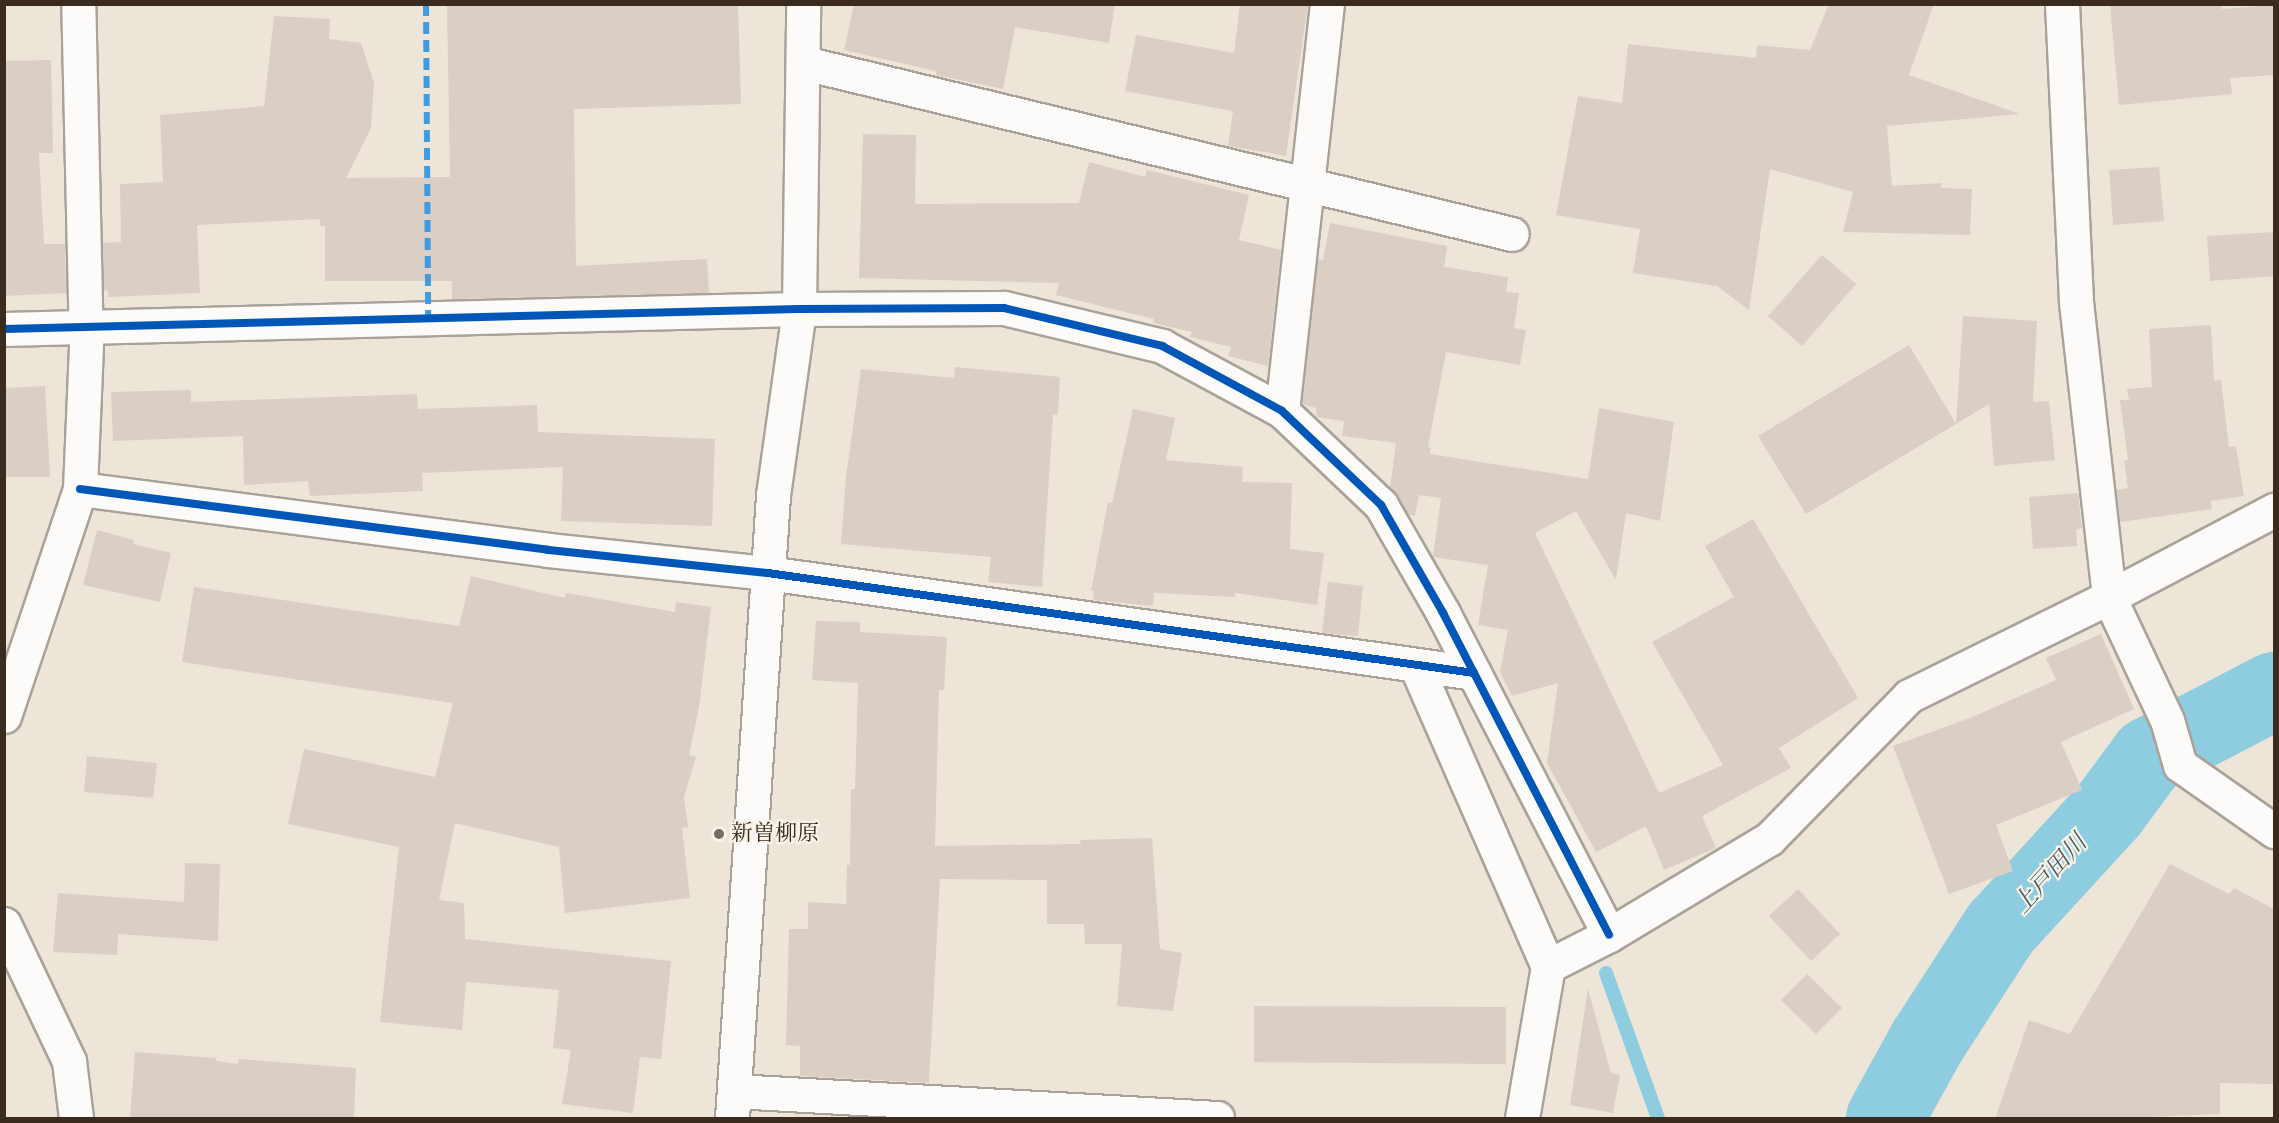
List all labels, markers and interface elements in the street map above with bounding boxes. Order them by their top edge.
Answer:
place label: 新曽柳原 [731,821,819,847]
marker: 新曽柳原 [712,827,726,841]
water label: 上戸田川 [2007,829,2093,919]

